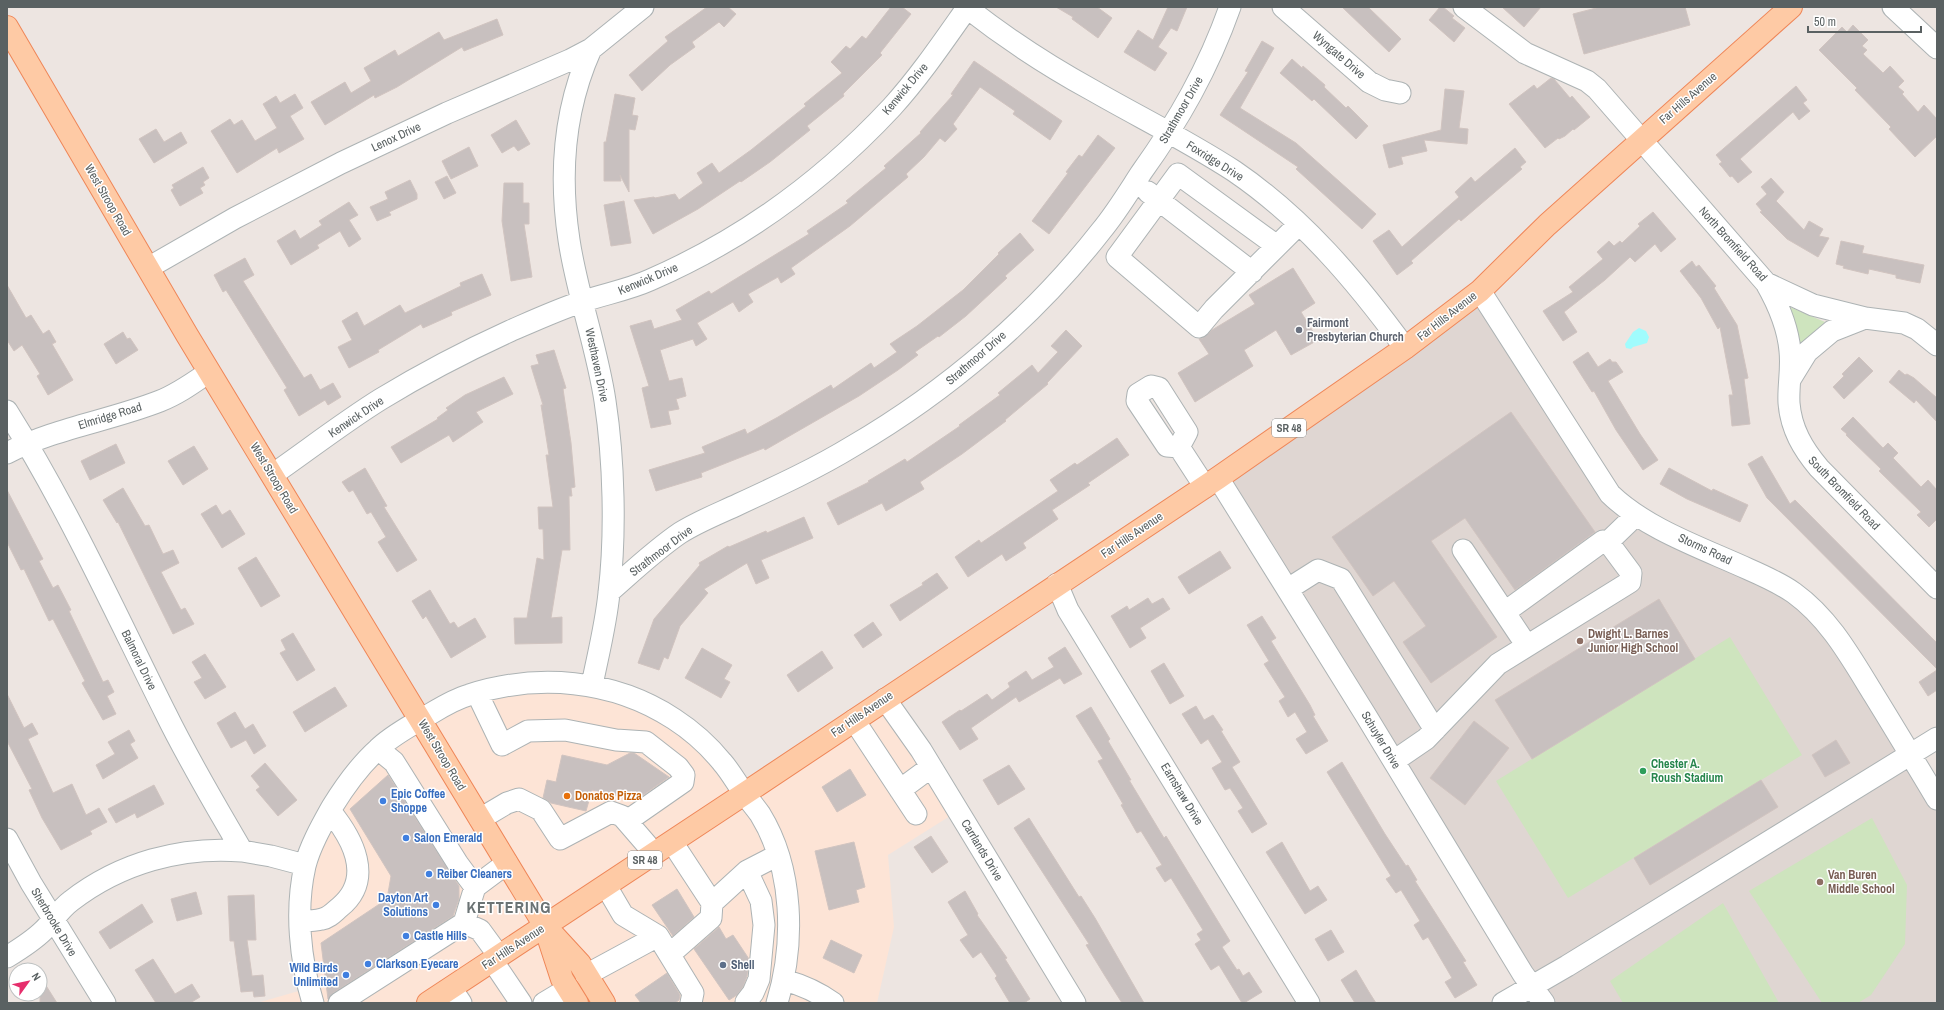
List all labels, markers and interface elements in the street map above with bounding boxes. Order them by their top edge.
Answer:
scale bar [1808,8,1921,34]
text: 50 m [1814,14,1836,30]
street label: Wyngate Drive [1309,28,1369,82]
street label: Kenwick Drive [878,60,932,118]
street label: Far Hills Avenue [1656,68,1720,128]
street label: Strathmoor Drive [1155,74,1207,146]
street label: Lenox Drive [369,119,423,155]
street label: Foxridge Drive [1183,137,1247,185]
street label: West Stroop Road [81,161,135,239]
street label: North Bromfield Road [1695,203,1771,285]
street label: Kenwick Drive [616,259,680,299]
street label: Far Hills Avenue [1414,288,1480,344]
place label: Fairmont Presbyterian Church [1307,315,1404,345]
marker: Fairmont Presbyterian Church [1294,325,1304,335]
street label: Westhaven Drive [581,327,613,403]
street label: Strathmoor Drive [942,327,1010,389]
street label: Kenwick Drive [325,393,387,441]
street label: Elmridge Road [76,399,144,433]
road number: SR 48 [1272,419,1306,437]
street label: West Stroop Road [246,439,302,517]
street label: South Bromfield Road [1805,453,1883,533]
street label: Far Hills Avenue [1098,508,1166,562]
street label: Strathmoor Drive [626,522,696,580]
street label: Storms Road [1676,530,1734,568]
place label: Dwight L. Barnes Junior High School [1588,626,1678,656]
street label: Balmoral Drive [118,627,160,693]
marker: Dwight L. Barnes Junior High School [1575,636,1585,646]
street label: Far Hills Avenue [828,687,896,741]
street label: Schuyler Drive [1358,708,1404,772]
street label: West Stroop Road [414,716,470,794]
place label: Chester A. Roush Stadium [1651,756,1723,786]
street label: Earnshaw Drive [1157,760,1207,828]
marker: Chester A. Roush Stadium [1638,766,1648,776]
place label: Epic Coffee Shoppe [391,786,446,816]
place label: Donatos Pizza [575,788,642,804]
marker: Donatos Pizza [562,791,572,801]
marker: Epic Coffee Shoppe [378,796,388,806]
street label: Carrlands Drive [957,816,1007,884]
place label: Salon Emerald [414,830,482,846]
marker: Salon Emerald [401,833,411,843]
road number: SR 48 [628,851,662,869]
place label: Reiber Cleaners [437,866,512,882]
place label: Van Buren Middle School [1828,867,1895,897]
marker: Reiber Cleaners [424,869,434,879]
marker: Van Buren Middle School [1815,877,1825,887]
street label: Sherbrooke Drive [27,885,81,959]
place label: Dayton Art Solutions [378,890,429,920]
district label: KETTERING [467,896,551,918]
marker: Dayton Art Solutions [431,900,441,910]
street label: Far Hills Avenue [479,921,547,973]
place label: Castle Hills [414,928,468,944]
marker: Castle Hills [401,931,411,941]
place label: Clarkson Eyecare [376,956,459,972]
place label: Shell [731,957,755,973]
marker: Clarkson Eyecare [363,959,373,969]
place label: Wild Birds Unlimited [289,960,339,990]
marker: Shell [718,960,728,970]
north arrow [8,962,48,1002]
text: N [29,970,44,983]
marker: Wild Birds Unlimited [341,970,351,980]

